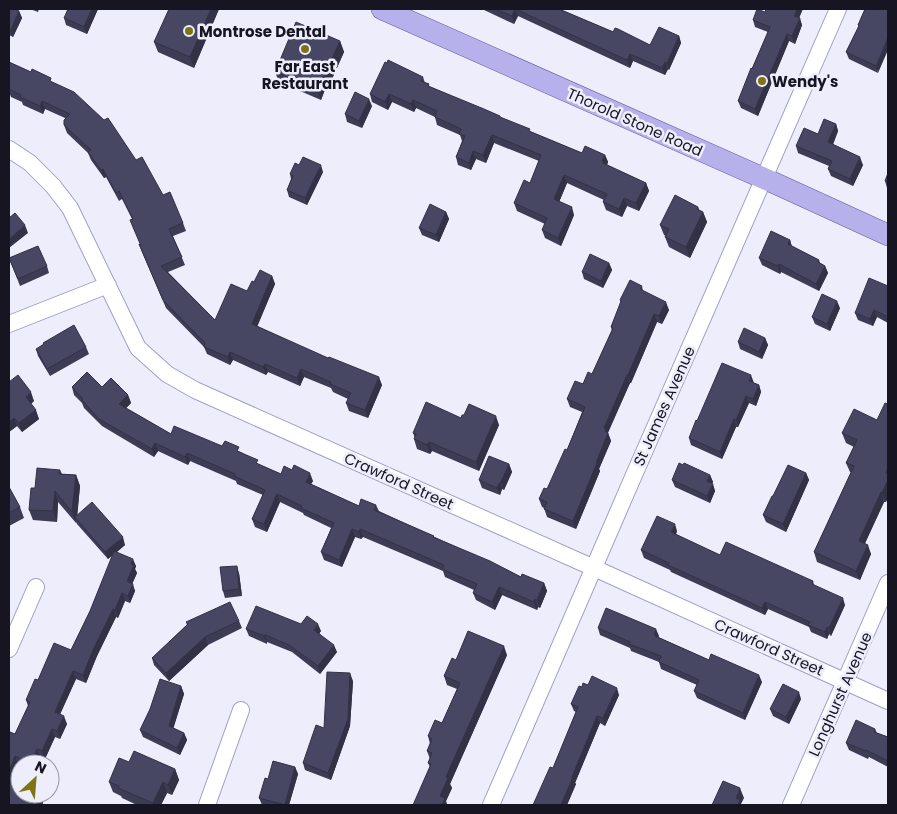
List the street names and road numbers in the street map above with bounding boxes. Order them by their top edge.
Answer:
street label: Thorold Stone Road [564,83,706,161]
street label: St James Avenue [628,343,700,469]
street label: Crawford Street [341,447,457,515]
street label: Crawford Street [711,613,827,681]
street label: Longhurst Avenue [803,628,877,760]

